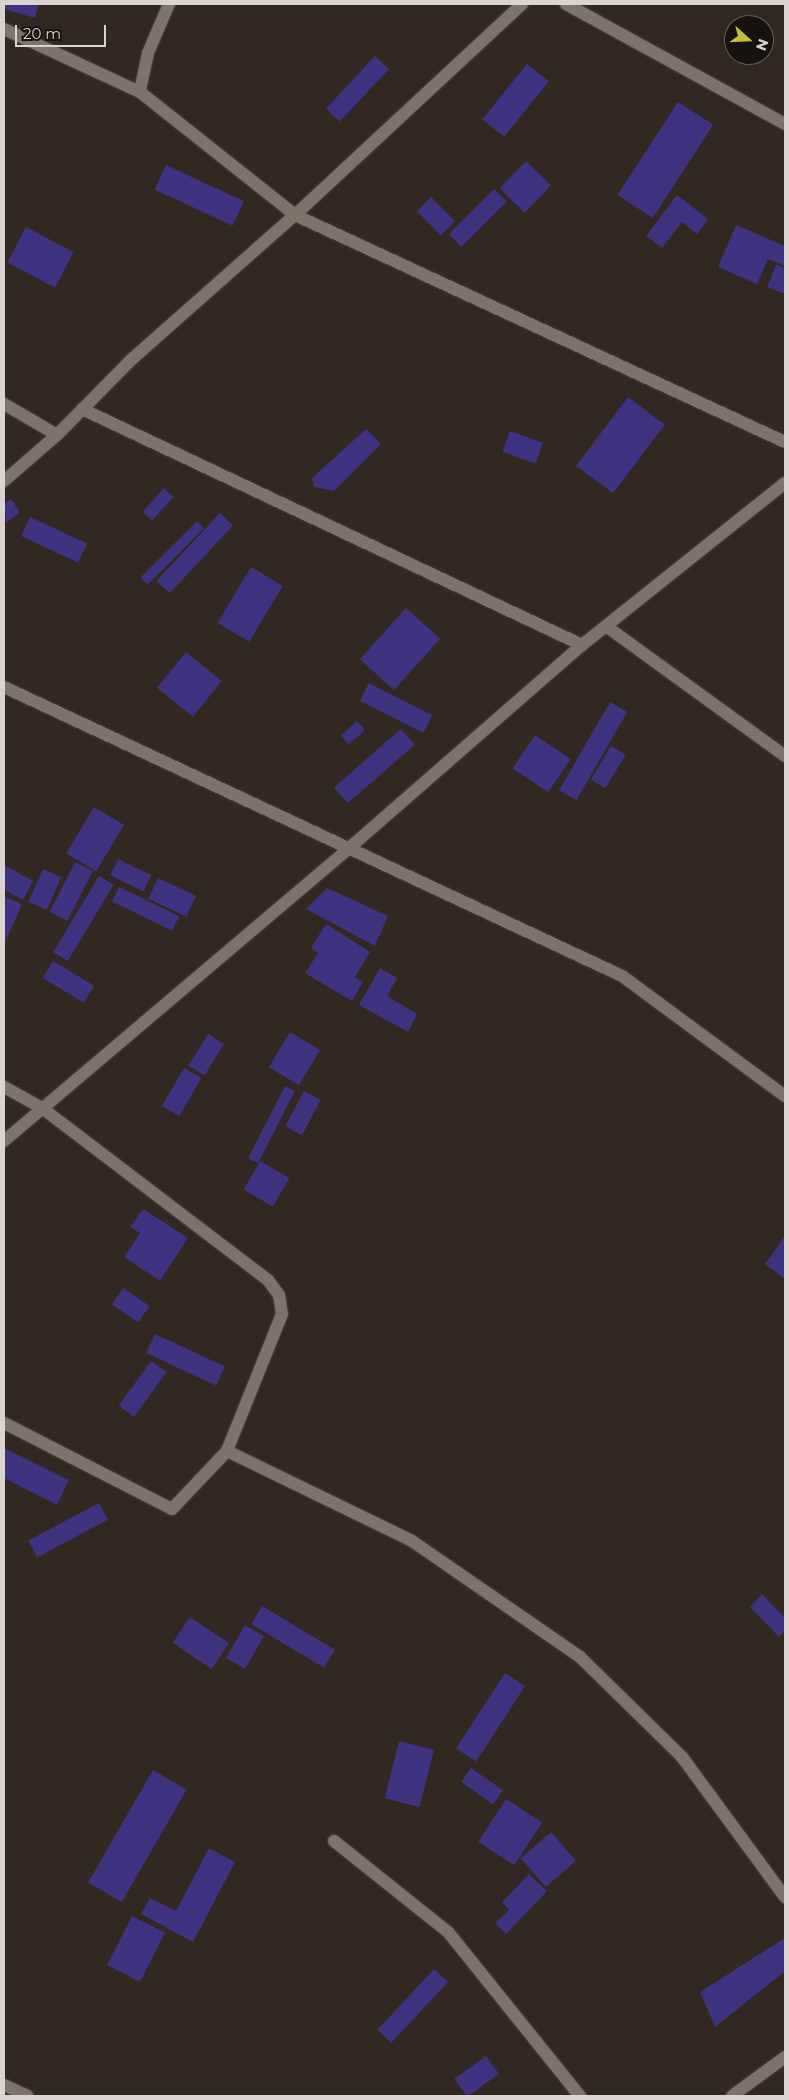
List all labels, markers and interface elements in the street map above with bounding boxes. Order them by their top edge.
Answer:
scale bar [18,15,109,47]
north arrow [724,15,774,65]
text: 20 m [23,24,61,43]
text: N [752,36,773,53]

